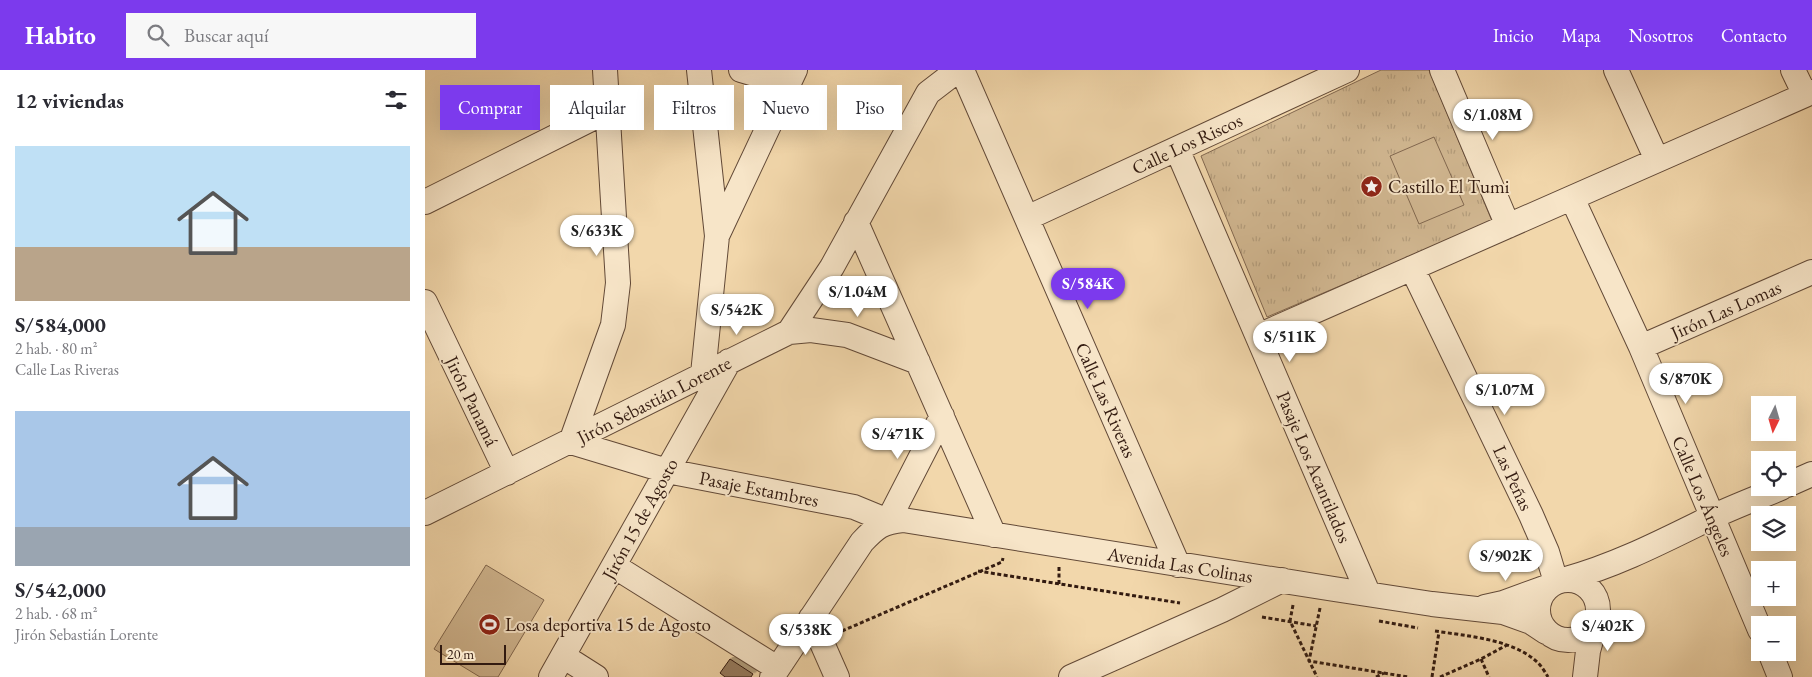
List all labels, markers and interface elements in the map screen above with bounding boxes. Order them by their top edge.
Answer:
search box [126,13,476,58]
text: Habito [25,20,96,51]
icon: search [144,21,172,49]
text: Buscar aquí [184,23,269,48]
text: Inicio [1493,24,1534,47]
text: Mapa [1562,24,1601,47]
text: Nosotros [1629,24,1693,47]
text: Contacto [1721,24,1787,47]
chip: Comprar [440,85,540,130]
chip: Alquilar [550,85,644,130]
chip: Filtros [654,85,734,130]
chip: Nuevo [744,85,827,130]
chip: Piso [837,85,902,130]
icon: filters [382,86,410,114]
text: 12 viviendas [15,87,124,114]
pin: S/1.08M [1447,98,1539,141]
text: S/1.08M [1464,104,1522,125]
street label: Calle Los Riscos [1128,108,1246,180]
place icon: Castillo El Tumi [1360,174,1384,198]
place label: Castillo El Tumi [1388,174,1510,199]
icon: home [168,178,258,268]
pin: S/633K [556,214,638,257]
text: S/633K [571,220,623,241]
pin: S/584K [1047,268,1129,310]
text: S/584K [1062,273,1114,294]
street label: Jirón Las Lomas [1665,275,1785,346]
pin: S/1.04M [812,276,904,318]
text: S/1.04M [829,281,887,302]
pin: S/542K [696,294,778,336]
text: S/542K [711,299,763,320]
text: S/584,000 [15,311,106,338]
pin: S/511K [1249,320,1331,363]
text: S/511K [1264,326,1316,347]
text: 2 hab. · 80 m² [15,338,97,359]
street label: Calle Las Riveras [1069,338,1143,462]
street label: Jirón Panamá [438,350,505,451]
street label: Jirón Sebastián Lorente [571,350,735,451]
text: Calle Las Riveras [15,359,119,380]
pin: S/870K [1645,362,1727,405]
text: S/870K [1660,368,1712,389]
pin: S/1.07M [1459,374,1551,416]
text: S/1.07M [1476,379,1534,400]
street label: Pasaje Los Acantilados [1271,387,1357,547]
north arrow [1751,396,1796,441]
map controls [1751,396,1796,661]
pin: S/471K [857,418,939,460]
text: S/471K [872,423,924,444]
street label: Calle Los Ángeles [1666,432,1740,560]
street label: Las Peñas [1487,441,1539,515]
icon: home [168,443,258,533]
button: locate [1751,451,1796,496]
street label: Jirón 15 de Agosto [595,454,684,586]
street label: Pasaje Estambres [697,465,821,513]
button: layers [1751,506,1796,551]
pin: S/902K [1465,540,1547,582]
street label: Avenida Las Colinas [1104,541,1255,589]
text: S/902K [1480,545,1532,566]
button: + [1751,561,1796,606]
text: S/542,000 [15,576,106,603]
text: 2 hab. · 68 m² [15,603,97,624]
pin: S/402K [1567,610,1649,652]
sports icon: Losa deportiva 15 de Agosto [477,612,501,636]
place label: Losa deportiva 15 de Agosto [505,612,711,637]
pin: S/538K [765,614,847,656]
text: S/402K [1582,615,1634,636]
button: − [1751,616,1796,661]
text: S/538K [780,619,832,640]
text: Jirón Sebastián Lorente [15,624,158,645]
scale bar [440,642,506,665]
text: 20 m [447,645,474,663]

